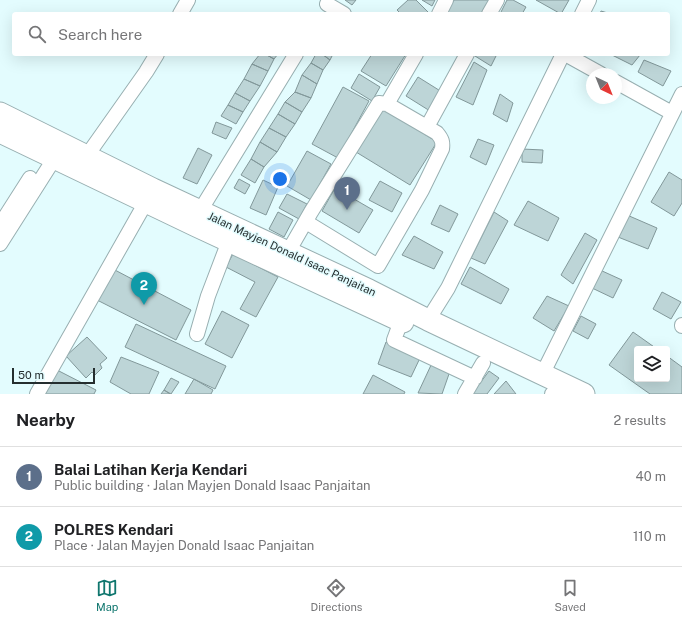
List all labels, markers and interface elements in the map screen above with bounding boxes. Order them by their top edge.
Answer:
search box [12,12,670,56]
icon: search [26,23,48,45]
text: Search here [58,26,142,43]
north arrow [586,68,622,104]
your location [270,169,290,189]
pin: 1 [334,177,360,210]
street label: Jalan Mayjen Donald Isaac Panjaitan [206,210,378,298]
pin: 2 [131,272,157,305]
map controls [634,346,670,382]
button: layers [634,346,670,382]
scale bar [12,366,95,385]
text: 50 m [18,369,44,381]
text: Nearby [16,410,75,430]
text: 2 results [614,413,666,428]
text: Balai Latihan Kerja Kendari [54,461,247,478]
text: 1 [26,469,32,484]
text: 40 m [635,469,666,484]
text: Public building · Jalan Mayjen Donald Isaac Panjaitan [54,478,371,493]
text: POLRES Kendari [54,521,173,538]
text: 2 [25,529,33,544]
text: 110 m [633,529,666,544]
text: Place · Jalan Mayjen Donald Isaac Panjaitan [54,538,314,553]
tab: Map [96,577,118,613]
tab: Directions [311,577,362,613]
tab: Saved [554,577,586,613]

